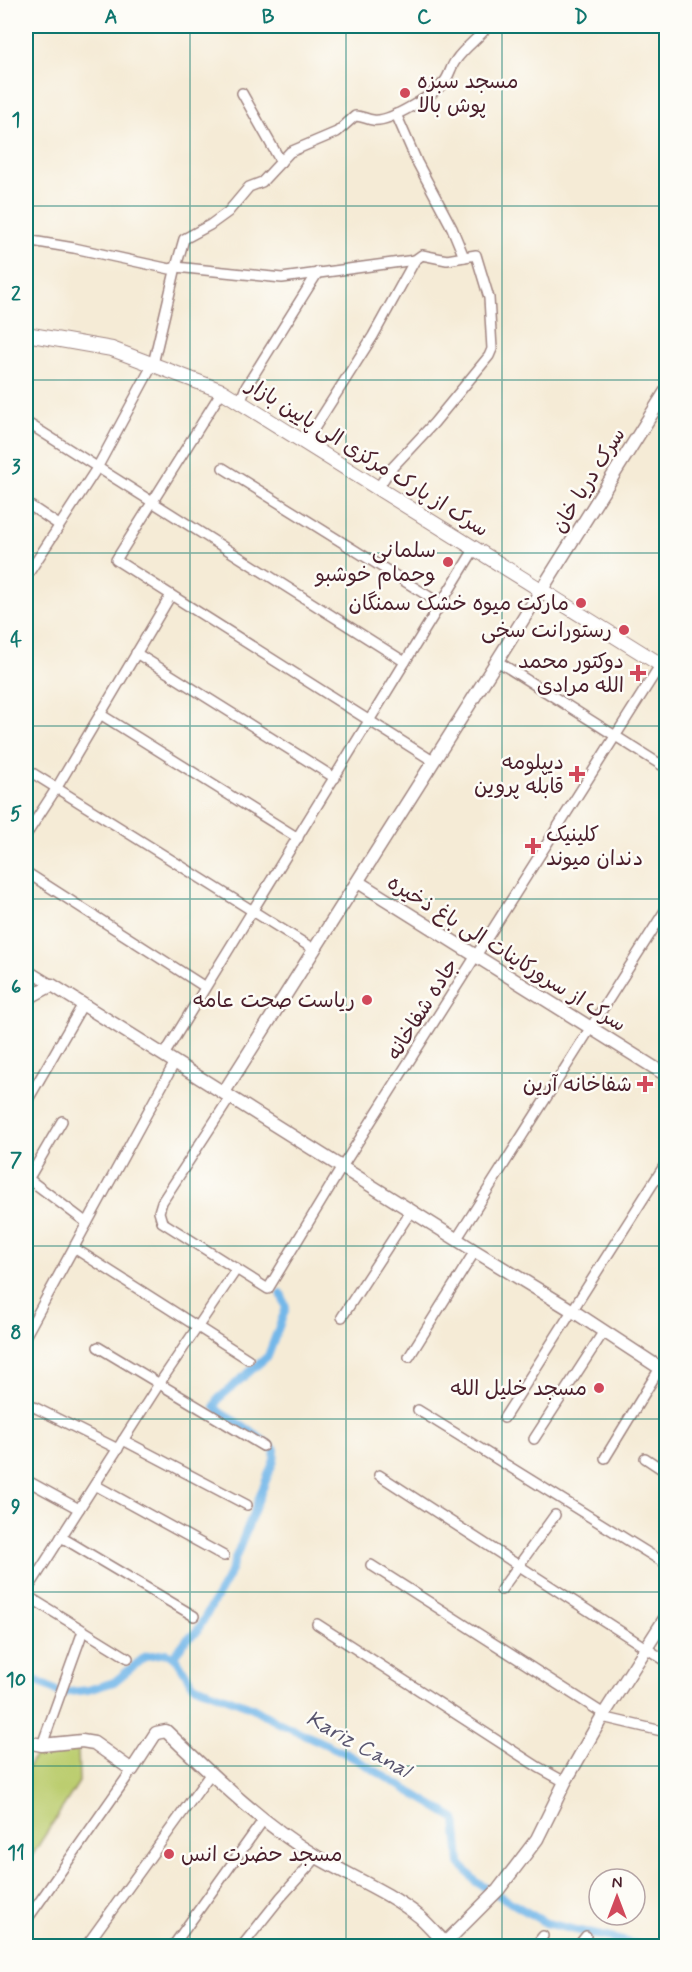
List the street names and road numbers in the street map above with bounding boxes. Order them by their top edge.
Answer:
street label: سرک از پارک مرکزی الی پایین بازار [240,371,494,544]
street label: سرک دریا خان [545,422,632,539]
street label: سرک از سرورکاینات الی باغ ذخیره [382,869,631,1039]
street label: جاده شفاخانه [380,953,465,1066]

